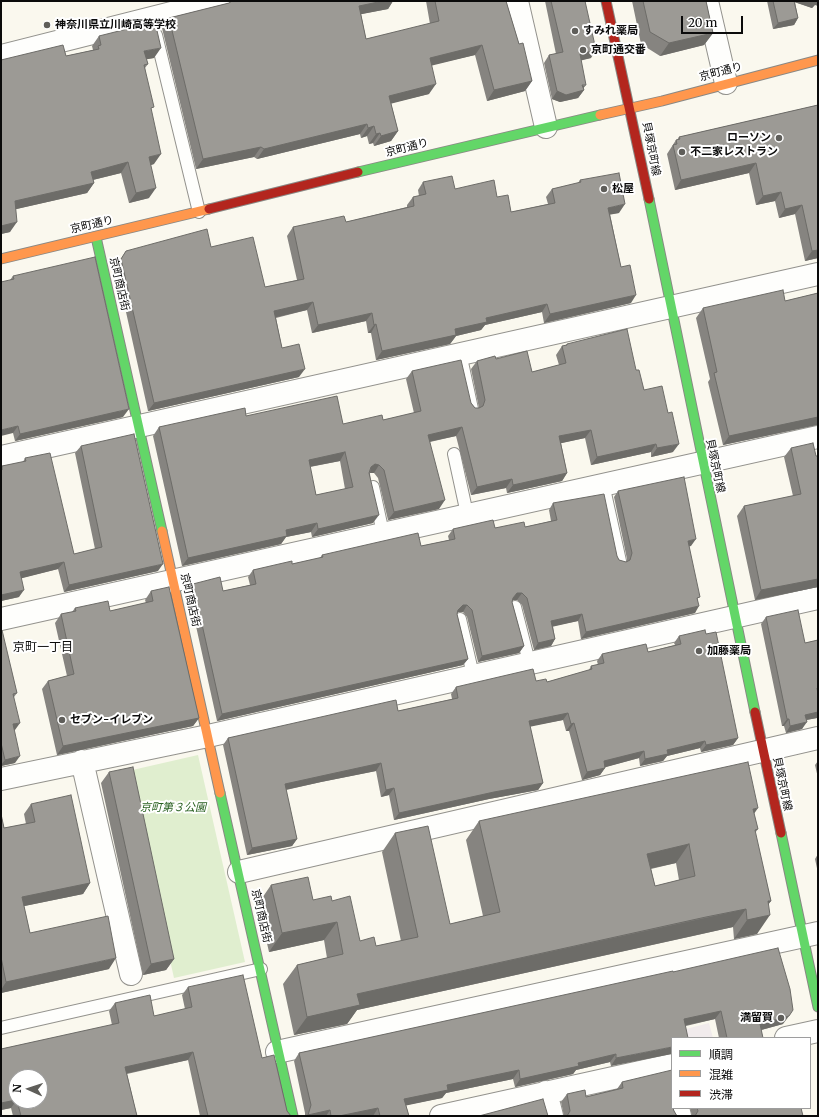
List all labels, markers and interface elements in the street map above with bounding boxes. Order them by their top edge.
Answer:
scale bar [683,8,745,34]
text: 20 m [688,15,717,30]
place label: 神奈川県立川崎高等学校 [55,18,176,32]
marker: 神奈川県立川崎高等学校 [42,20,52,30]
place label: すみれ薬局 [583,24,638,38]
marker: すみれ薬局 [570,26,580,36]
place label: 京町通交番 [591,43,646,57]
marker: 京町通交番 [578,45,588,55]
street label: 京町通り [698,60,744,84]
street label: 貝塚京町線 [639,121,663,177]
place label: ローソン [727,131,771,145]
marker: ローソン [774,133,784,143]
street label: 京町通り [384,136,430,160]
place label: 不二家レストラン [690,145,778,159]
marker: 不二家レストラン [677,147,687,157]
place label: 松屋 [612,182,634,196]
marker: 松屋 [599,184,609,194]
street label: 京町通り [69,214,115,236]
street label: 京町商店街 [106,256,132,312]
street label: 貝塚京町線 [703,438,727,494]
street label: 京町商店街 [177,572,203,628]
district label: 京町一丁目 [13,641,73,655]
place label: 加藤薬局 [707,644,751,658]
marker: 加藤薬局 [694,646,704,656]
place label: セブン-イレブン [70,713,153,727]
marker: セブン-イレブン [57,715,67,725]
street label: 貝塚京町線 [770,756,794,812]
park label: 京町第３公園 [140,801,206,815]
street label: 京町商店街 [248,888,274,944]
place label: 満留賀 [740,1011,773,1025]
marker: 満留賀 [776,1013,786,1023]
legend [671,1037,811,1109]
text: 順調 [709,1047,733,1062]
text: 混雑 [709,1067,733,1082]
north arrow [8,1069,48,1109]
text: N [10,1084,24,1093]
text: 渋滞 [709,1087,733,1102]

